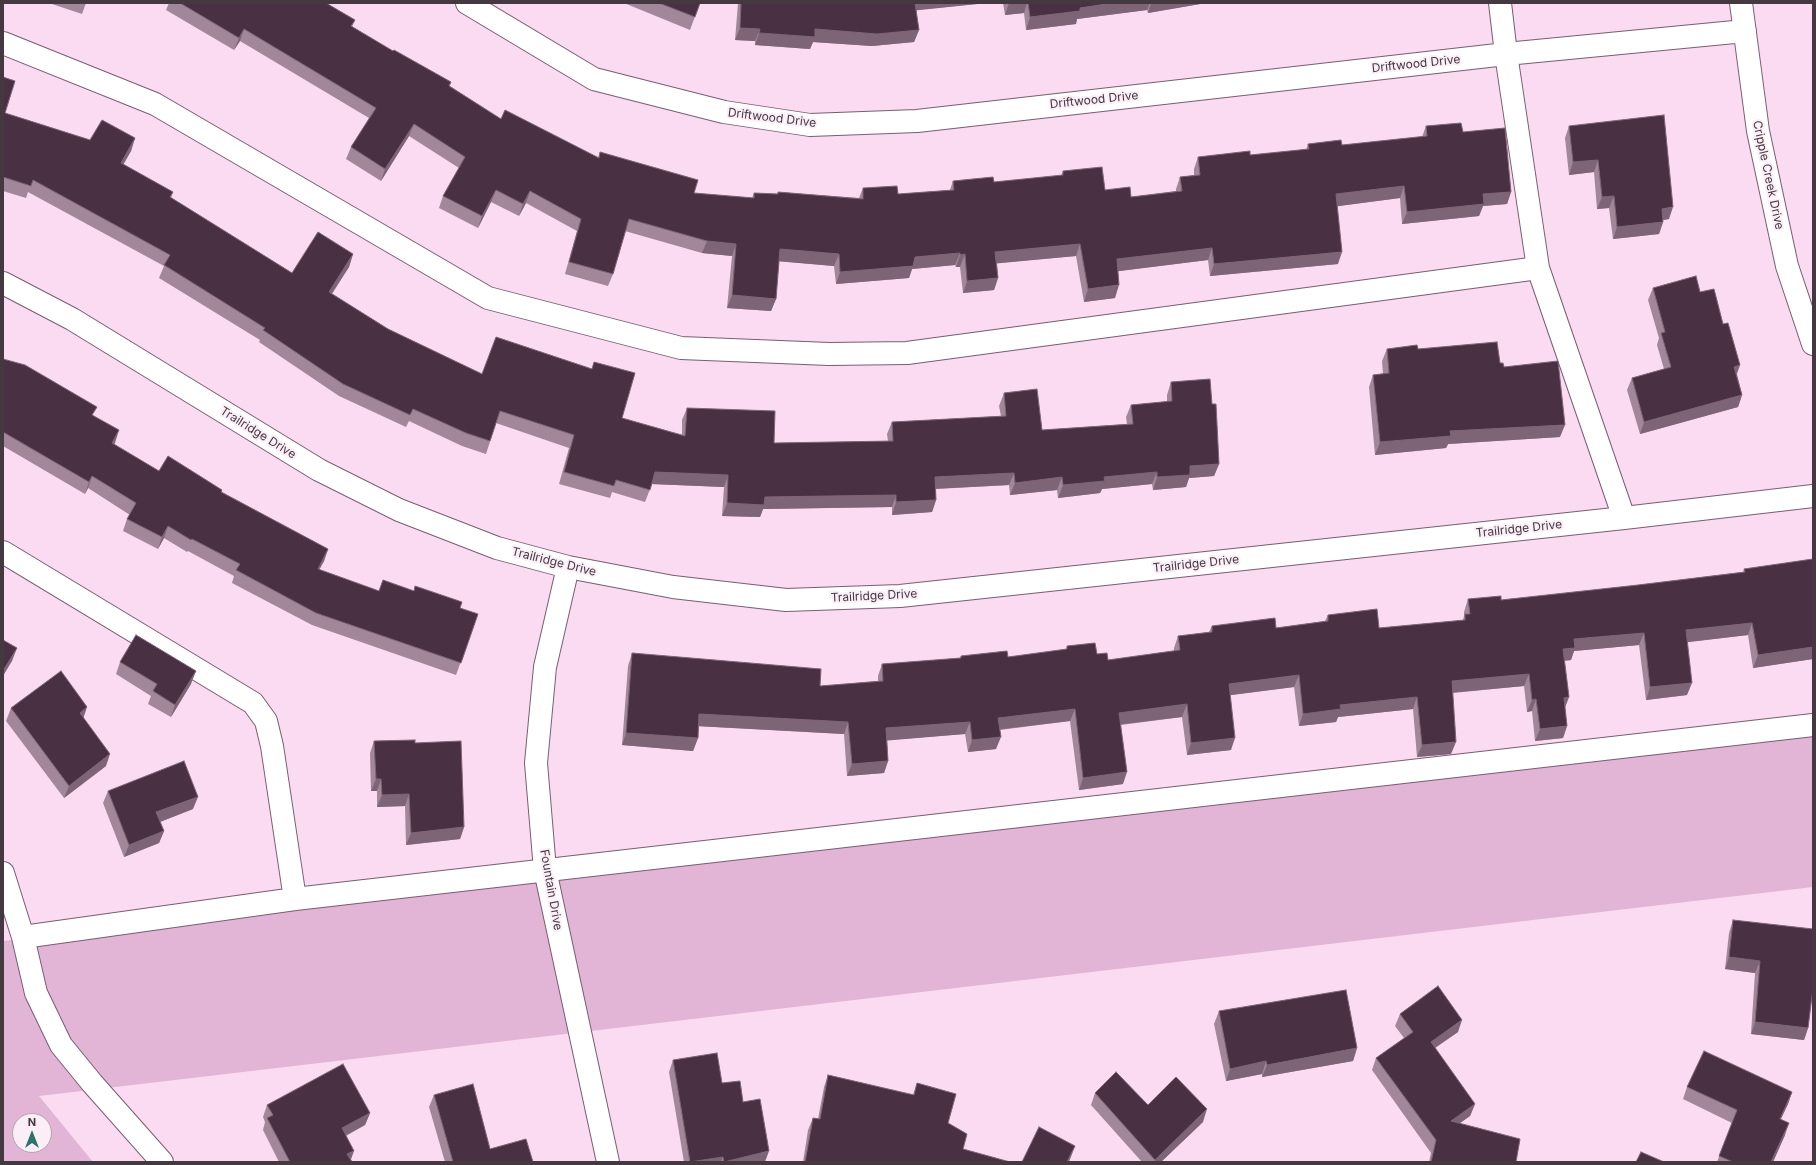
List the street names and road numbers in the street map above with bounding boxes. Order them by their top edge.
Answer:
street label: Driftwood Drive [1371,52,1461,76]
street label: Driftwood Drive [1049,88,1139,112]
street label: Driftwood Drive [727,105,817,131]
street label: Cripple Creek Drive [1749,119,1787,231]
street label: Trailridge Drive [217,404,299,462]
street label: Trailridge Drive [1475,517,1563,541]
street label: Trailridge Drive [510,545,598,579]
street label: Trailridge Drive [1152,552,1240,576]
street label: Trailridge Drive [830,587,918,605]
street label: Fountain Drive [537,848,565,932]

